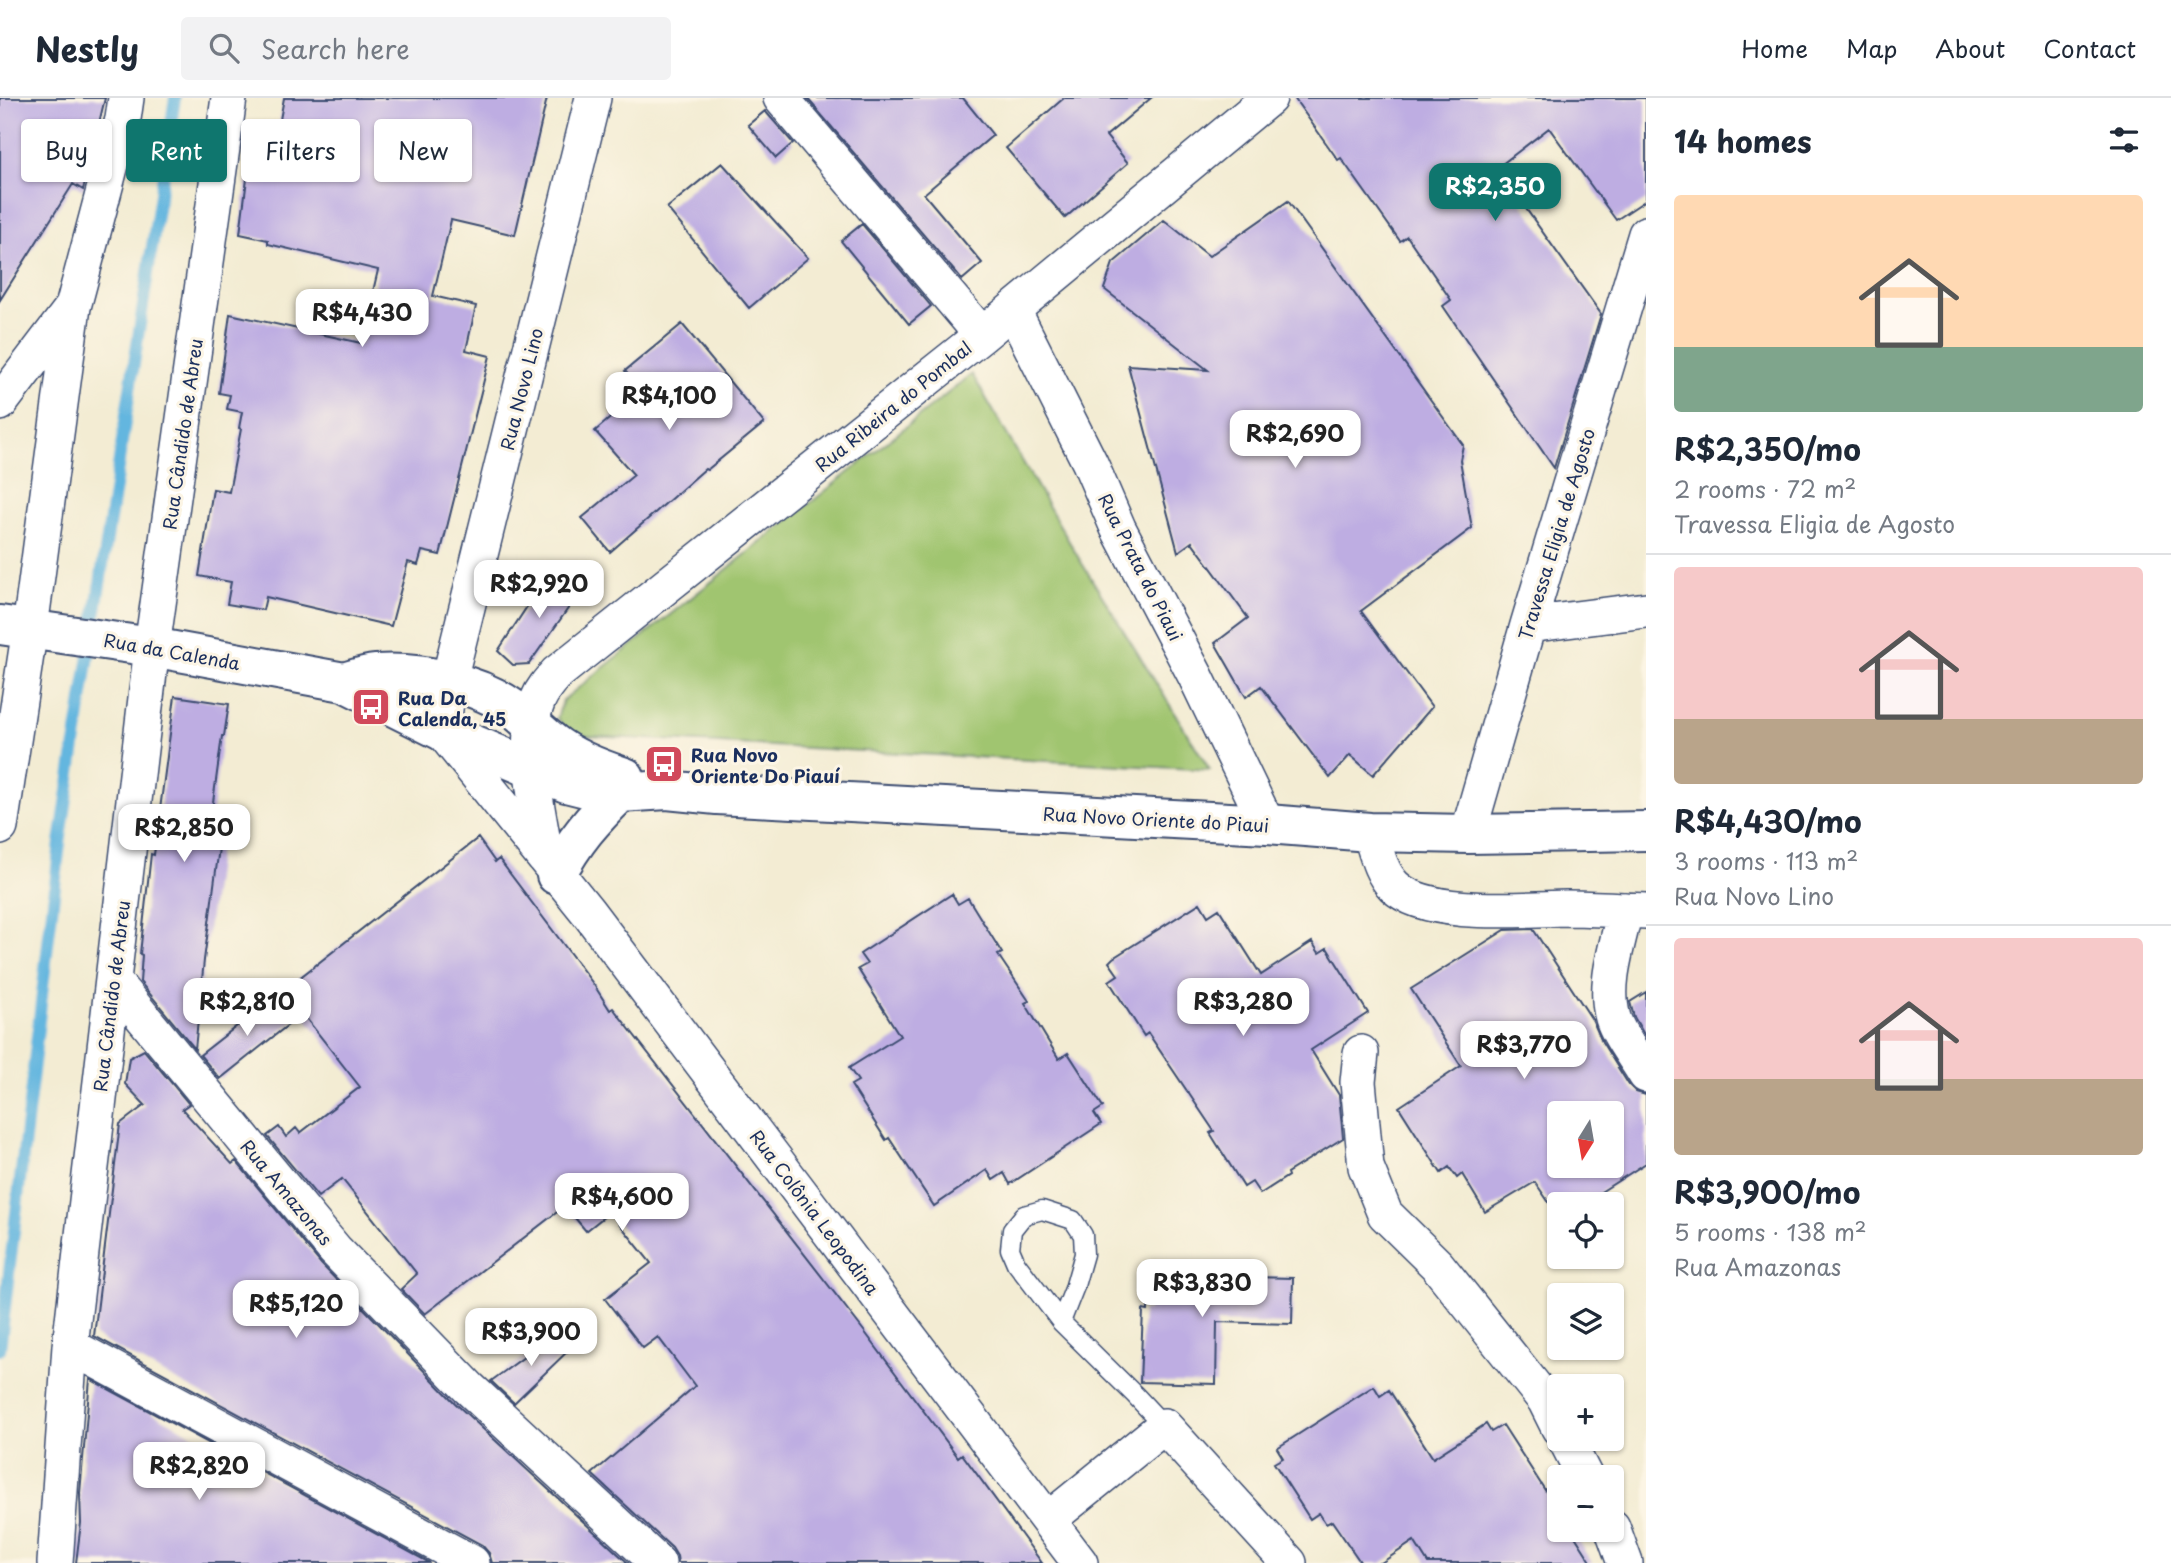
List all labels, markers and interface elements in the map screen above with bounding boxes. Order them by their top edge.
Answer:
search box [181,17,671,80]
text: Nestly [35,23,139,73]
icon: search [205,29,243,67]
text: Search here [261,29,410,68]
text: Home [1741,30,1808,66]
text: Map [1846,30,1897,66]
text: About [1935,30,2005,66]
text: Contact [2043,30,2136,66]
text: 14 homes [1674,118,1812,163]
chip: Buy [21,119,112,182]
chip: Rent [126,119,227,182]
chip: Filters [241,119,360,182]
chip: New [374,119,472,182]
icon: filters [2105,121,2143,159]
pin: R$2,350 [1430,164,1560,223]
text: R$2,350 [1445,168,1545,203]
icon: home [1846,240,1972,366]
pin: R$4,430 [297,289,427,349]
text: R$4,430 [312,294,412,329]
street label: Rua Novo Lino [493,325,549,453]
street label: Rua Ribeira do Pombal [809,334,977,478]
street label: Rua Cândido de Abreu [155,337,209,531]
pin: R$4,100 [604,372,734,432]
text: R$4,100 [622,377,717,412]
pin: R$2,690 [1230,410,1360,470]
text: R$2,690 [1246,415,1344,450]
street label: Travessa Eligia de Agosto [1511,425,1601,643]
text: R$2,350/mo [1674,426,1861,471]
text: 2 rooms · 72 m² [1674,471,1856,506]
street label: Rua Prata do Piaui [1092,489,1190,645]
text: Travessa Eligia de Agosto [1674,506,1955,541]
pin: R$2,920 [474,560,604,620]
text: R$2,920 [490,565,588,600]
icon: home [1846,612,1972,738]
street label: Rua da Calenda [102,626,242,676]
place label: Rua Da Calenda, 45 [398,684,507,732]
bus stop icon: Rua Da Calenda, 45 [350,686,392,728]
place label: Rua Novo Oriente Do Piauí [691,741,841,789]
bus stop icon: Rua Novo Oriente Do Piauí [643,743,685,785]
text: R$4,430/mo [1674,798,1862,843]
street label: Rua Novo Oriente do Piaui [1042,800,1270,838]
pin: R$2,850 [119,804,249,864]
text: R$2,850 [134,809,234,844]
text: 3 rooms · 113 m² [1674,843,1858,878]
text: Rua Novo Lino [1674,878,1834,913]
street label: Rua Cândido de Abreu [86,899,136,1093]
pin: R$2,810 [182,978,312,1038]
pin: R$3,280 [1178,978,1308,1038]
text: R$2,810 [199,983,295,1018]
text: R$3,280 [1193,983,1293,1018]
icon: home [1846,983,1972,1109]
pin: R$3,770 [1459,1021,1589,1081]
text: R$3,770 [1476,1026,1572,1061]
north arrow [1547,1101,1624,1178]
map controls [1547,1101,1624,1542]
street label: Rua Colônia Leopodina [744,1124,886,1301]
street label: Rua Amazonas [235,1133,339,1251]
text: R$3,900/mo [1674,1169,1860,1214]
pin: R$4,600 [557,1174,687,1233]
text: R$4,600 [571,1178,673,1213]
button: locate [1547,1192,1624,1269]
text: 5 rooms · 138 m² [1674,1214,1867,1249]
text: Rua Amazonas [1674,1249,1841,1284]
pin: R$3,830 [1137,1260,1267,1319]
text: R$3,830 [1153,1264,1251,1299]
pin: R$5,120 [231,1280,361,1340]
button: layers [1547,1283,1624,1360]
text: R$5,120 [249,1285,343,1320]
pin: R$3,900 [466,1308,596,1368]
text: R$3,900 [481,1313,581,1348]
button: + [1547,1374,1624,1451]
pin: R$2,820 [134,1442,264,1502]
text: R$2,820 [149,1447,249,1482]
button: − [1547,1465,1624,1542]

